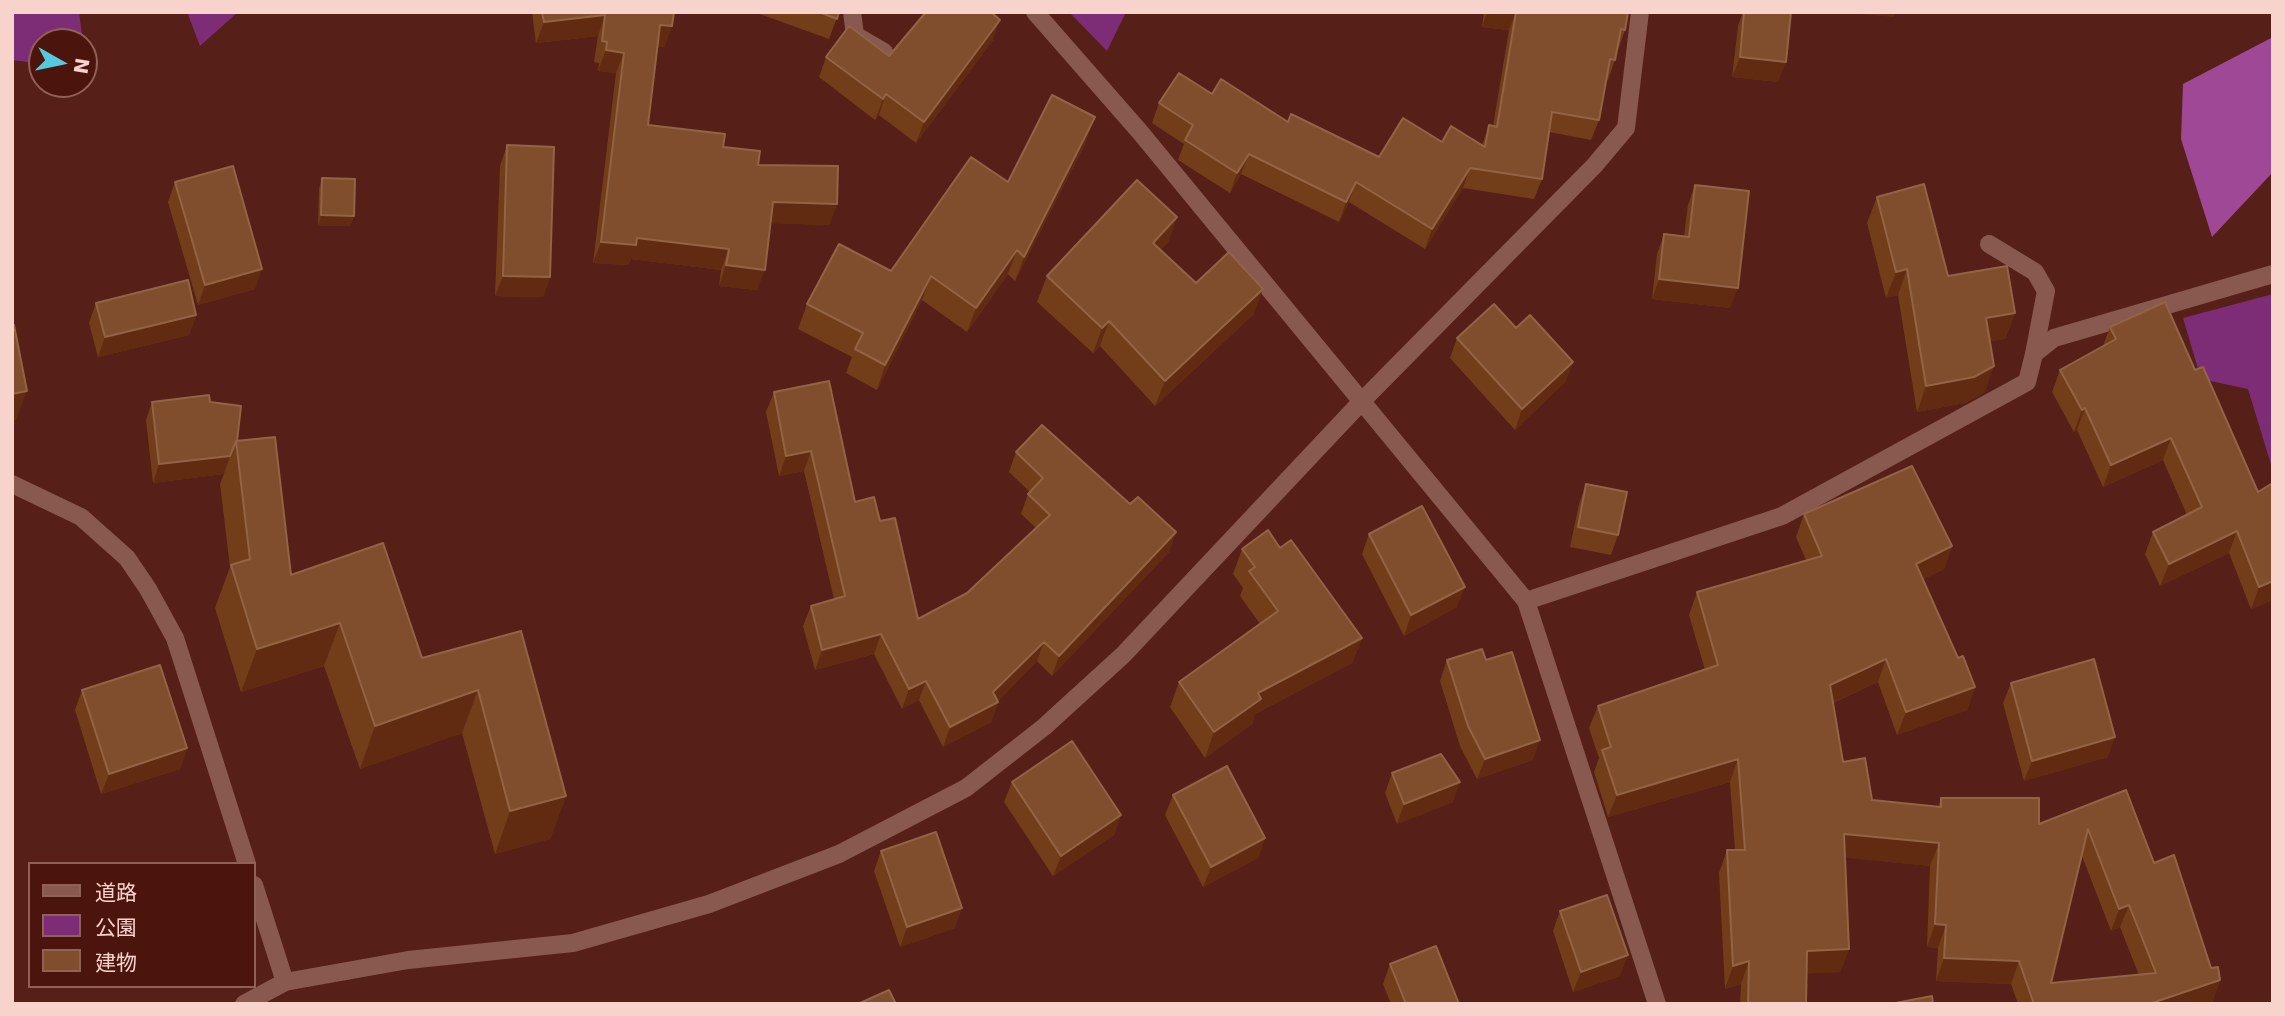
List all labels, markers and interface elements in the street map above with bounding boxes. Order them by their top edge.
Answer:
north arrow [28,28,98,98]
text: N [70,56,94,76]
legend [28,862,256,988]
text: 道路 [95,881,137,905]
text: 公園 [95,916,137,940]
text: 建物 [95,951,137,975]

